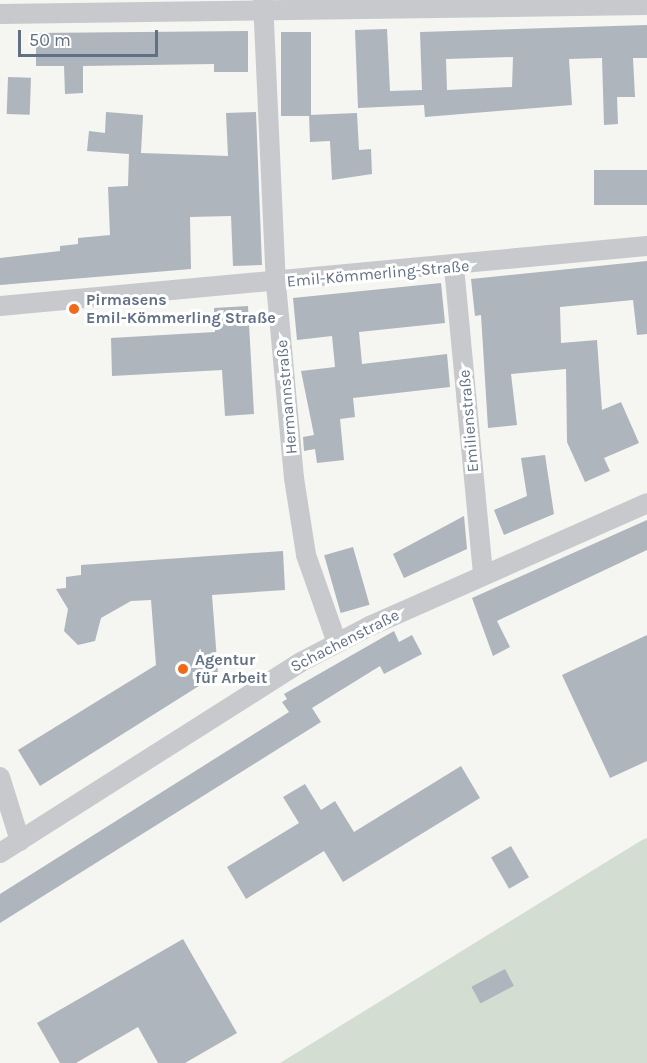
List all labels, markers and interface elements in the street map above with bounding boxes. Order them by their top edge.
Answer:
scale bar [21,18,160,56]
text: 50 m [29,29,71,51]
street label: Emil-Kömmerling-Straße [286,256,470,292]
place label: Pirmasens Emil-Kömmerling Straße [86,290,276,328]
marker: Pirmasens Emil-Kömmerling Straße [67,302,81,316]
street label: Hermannstraße [272,339,302,455]
street label: Emilienstraße [455,369,483,473]
street label: Schachenstraße [288,605,402,677]
place label: Agentur für Arbeit [195,650,267,688]
marker: Agentur für Arbeit [176,662,190,676]

